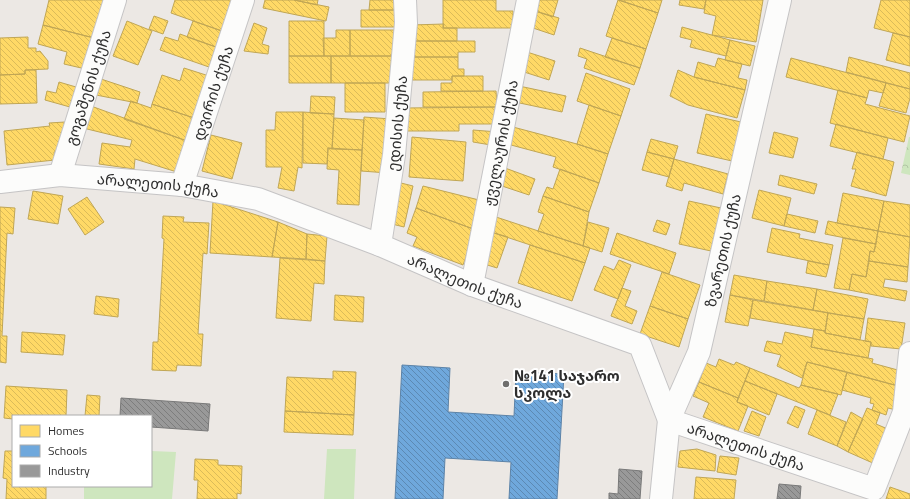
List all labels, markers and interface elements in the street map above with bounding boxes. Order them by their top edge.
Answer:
street label: გოგაშენის ქუჩა [59,27,117,148]
street label: დვირის ქუჩა [186,43,239,143]
street label: ედისის ქუჩა [380,74,413,173]
street label: ჟველაურის ქუჩა [476,78,524,208]
street label: არალეთის ქუჩა [96,167,221,203]
street label: ზვარეთის ქუჩა [698,191,747,309]
street label: არალეთის ქუჩა [404,247,526,314]
place label: №141 საჯარო სკოლა [514,364,620,404]
marker: №141 საჯარო სკოლა [501,379,511,389]
legend [12,415,152,487]
street label: არალეთის ქუჩა [684,415,808,476]
text: Homes [48,421,84,440]
text: Schools [48,441,88,460]
text: Industry [48,461,90,480]

